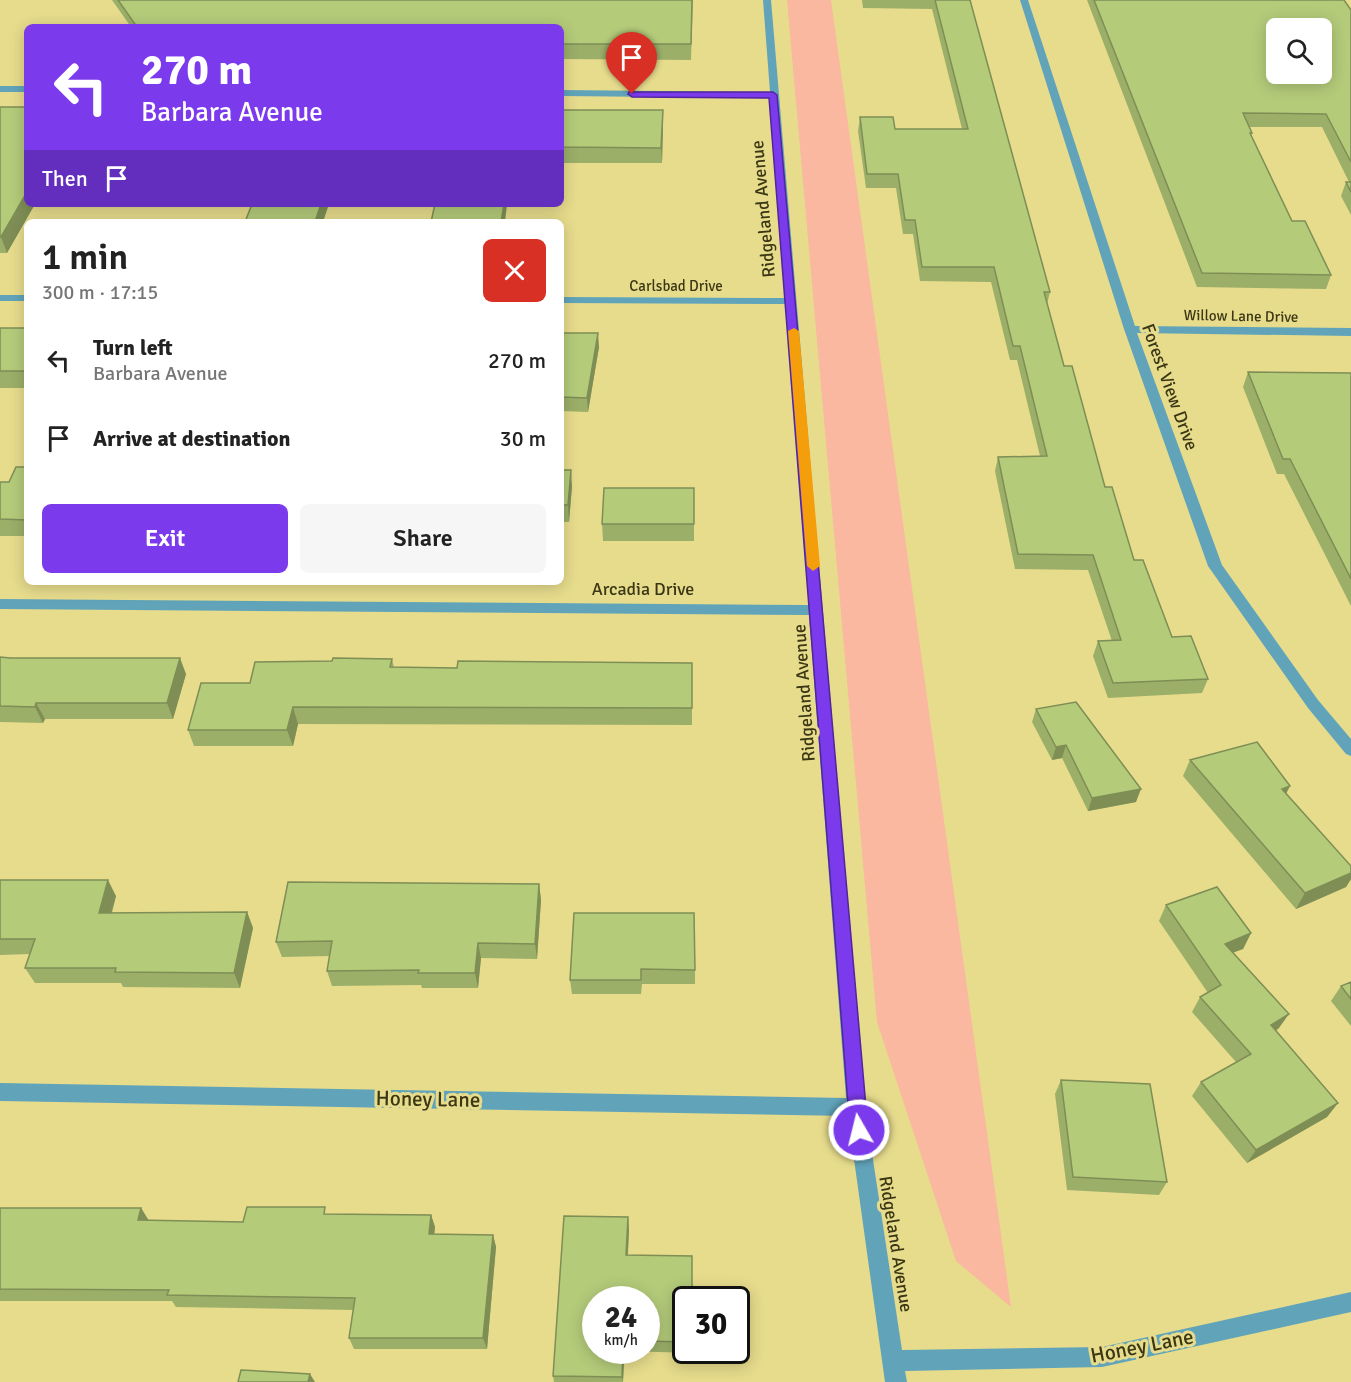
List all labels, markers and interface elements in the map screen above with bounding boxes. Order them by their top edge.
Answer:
map controls [1266,18,1332,84]
button: search [1266,18,1332,84]
pin [606,32,657,94]
icon: arrive [615,41,648,74]
text: 270 m [141,45,252,96]
icon: left [42,48,120,126]
text: Barbara Avenue [141,96,323,129]
street label: Ridgeland Avenue [746,139,780,279]
icon: arrive [100,162,133,195]
text: Then [42,165,88,192]
text: 1 min [42,235,128,280]
button: close [483,239,546,302]
street label: Carlsbad Drive [629,277,723,295]
text: 300 m · 17:15 [42,280,158,305]
street label: Willow Lane Drive [1183,306,1299,326]
street label: Forest View Drive [1137,321,1203,453]
text: Turn left [93,334,173,361]
icon: left [42,344,75,377]
text: 270 m [488,347,546,374]
text: Barbara Avenue [93,361,228,386]
icon: arrive [42,422,75,455]
text: Arrive at destination [93,425,290,452]
text: 30 m [500,425,546,452]
button: Exit [42,504,288,573]
button: Share [300,504,546,573]
street label: Arcadia Drive [592,578,694,600]
street label: Ridgeland Avenue [788,623,820,763]
street label: Honey Lane [375,1085,481,1113]
position arrow [827,1098,891,1162]
street label: Ridgeland Avenue [874,1174,918,1314]
speed limit sign: 30 [672,1286,750,1364]
text: 24 [605,1299,637,1336]
street label: Honey Lane [1088,1323,1196,1369]
text: km/h [604,1331,638,1349]

